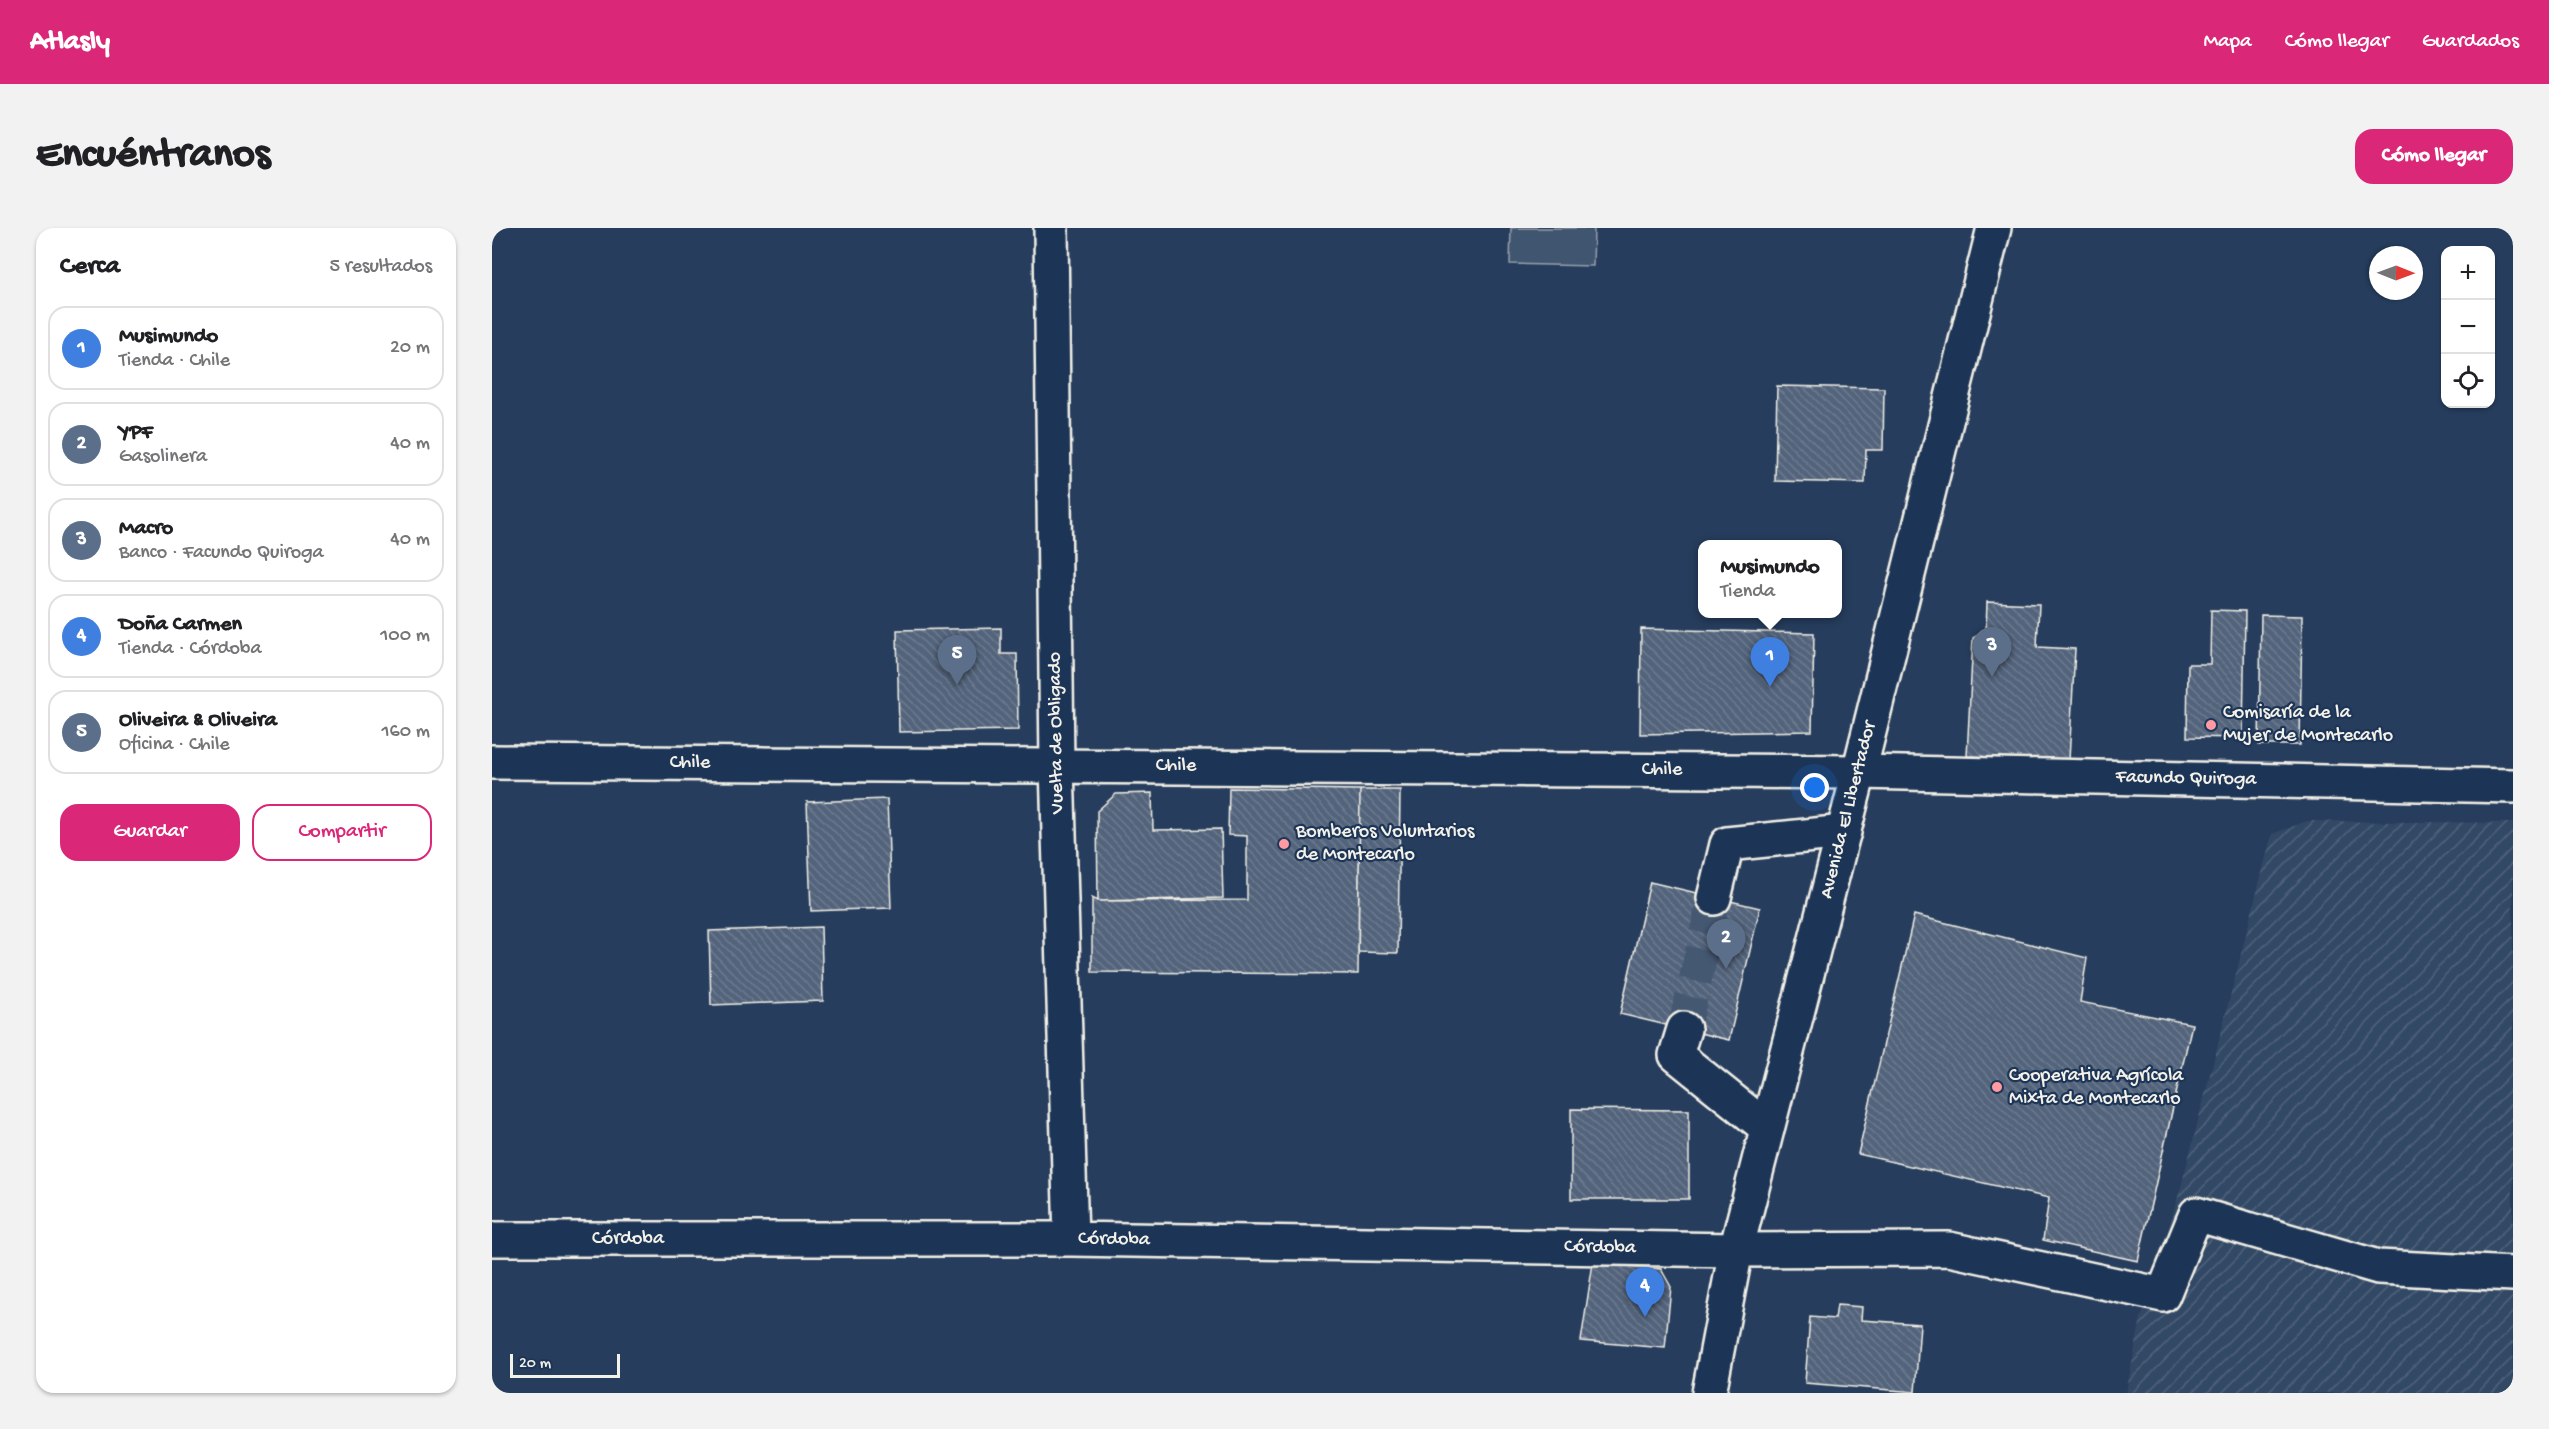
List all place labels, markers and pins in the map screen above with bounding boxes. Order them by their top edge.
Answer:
pin: 3 [1972,628,2012,677]
pin: 5 [938,636,976,685]
pin: 1 [1750,638,1790,687]
place label: Comisaría de la Mujer de Montecarlo [2223,702,2393,748]
marker: Comisaría de la Mujer de Montecarlo [2204,718,2218,732]
place label: Bomberos Voluntarios de Montecarlo [1295,821,1475,867]
marker: Bomberos Voluntarios de Montecarlo [1277,837,1291,851]
pin: 2 [1706,920,1746,969]
place label: Cooperativa Agrícola Mixta de Montecarlo [2009,1065,2184,1111]
marker: Cooperativa Agrícola Mixta de Montecarlo [1990,1080,2004,1094]
pin: 4 [1626,1268,1664,1317]

